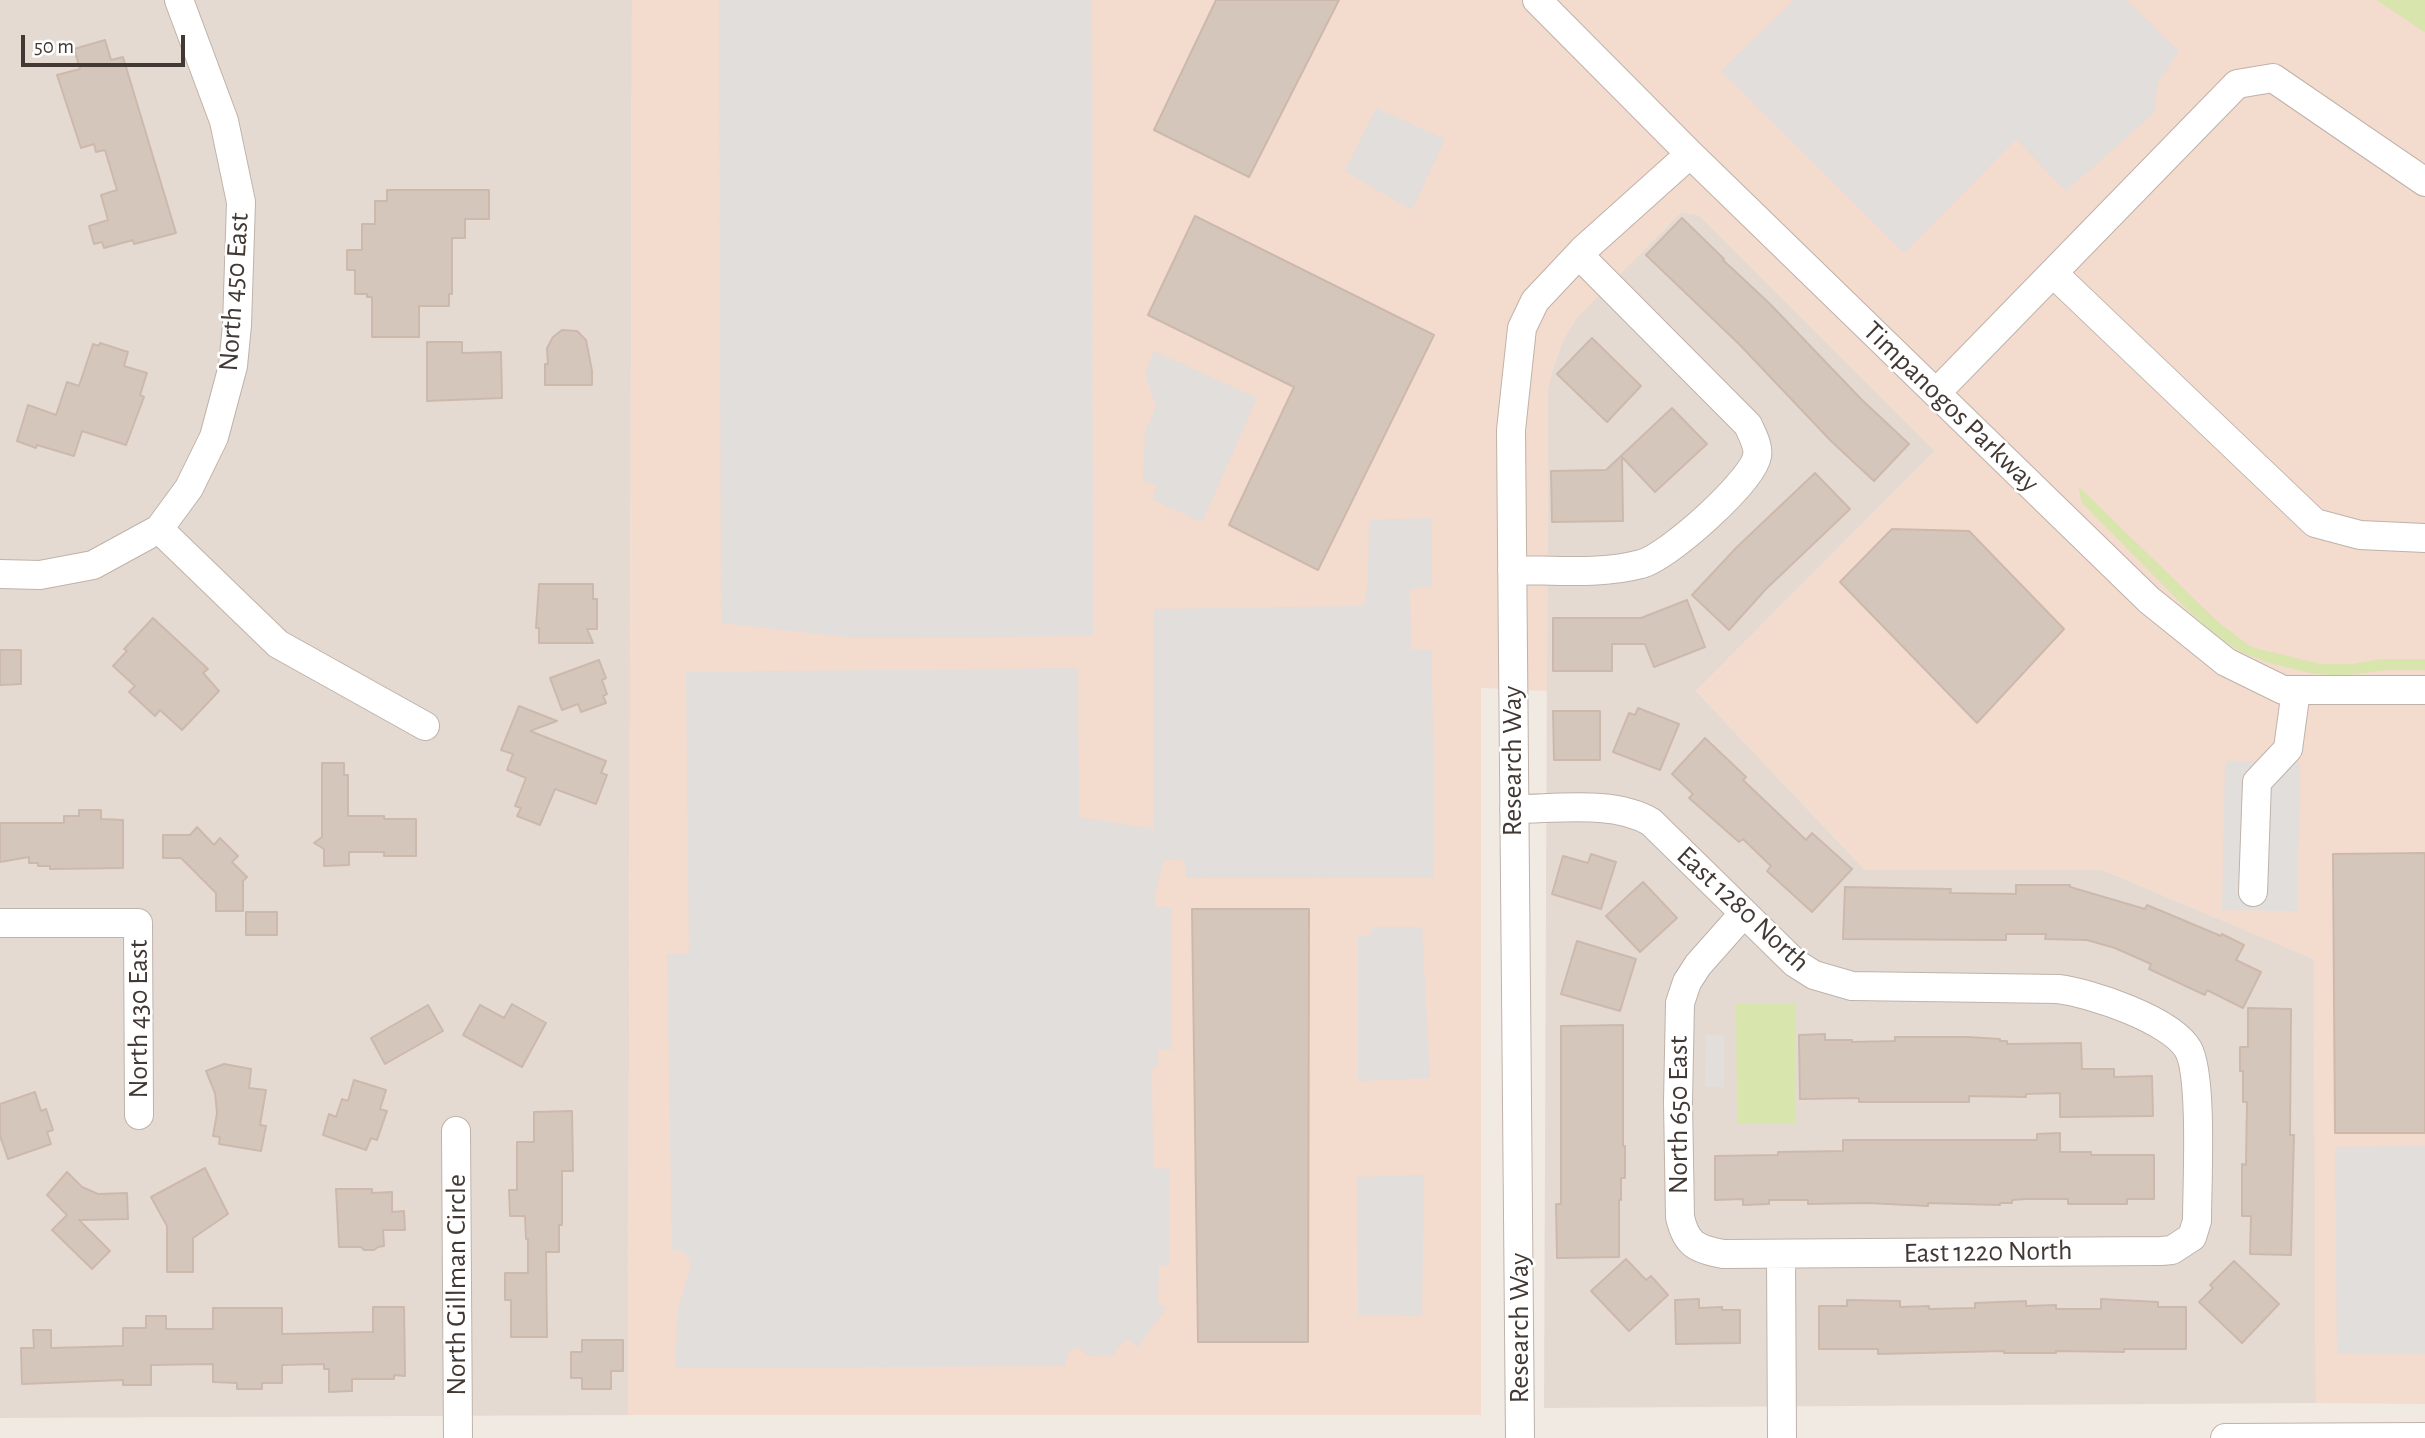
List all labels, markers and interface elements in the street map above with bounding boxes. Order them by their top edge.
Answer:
scale bar [24,21,189,65]
text: 50 m [34,36,74,57]
street label: North 450 East [212,212,256,372]
street label: Timpanogos Parkway [1856,314,2046,500]
street label: Research Way [1496,686,1530,836]
street label: East 1280 North [1670,839,1816,979]
street label: North 430 East [122,940,156,1098]
street label: North 650 East [1662,1036,1696,1194]
street label: North Gillman Circle [440,1174,474,1396]
street label: East 1220 North [1903,1234,2073,1270]
street label: Research Way [1503,1253,1537,1403]

